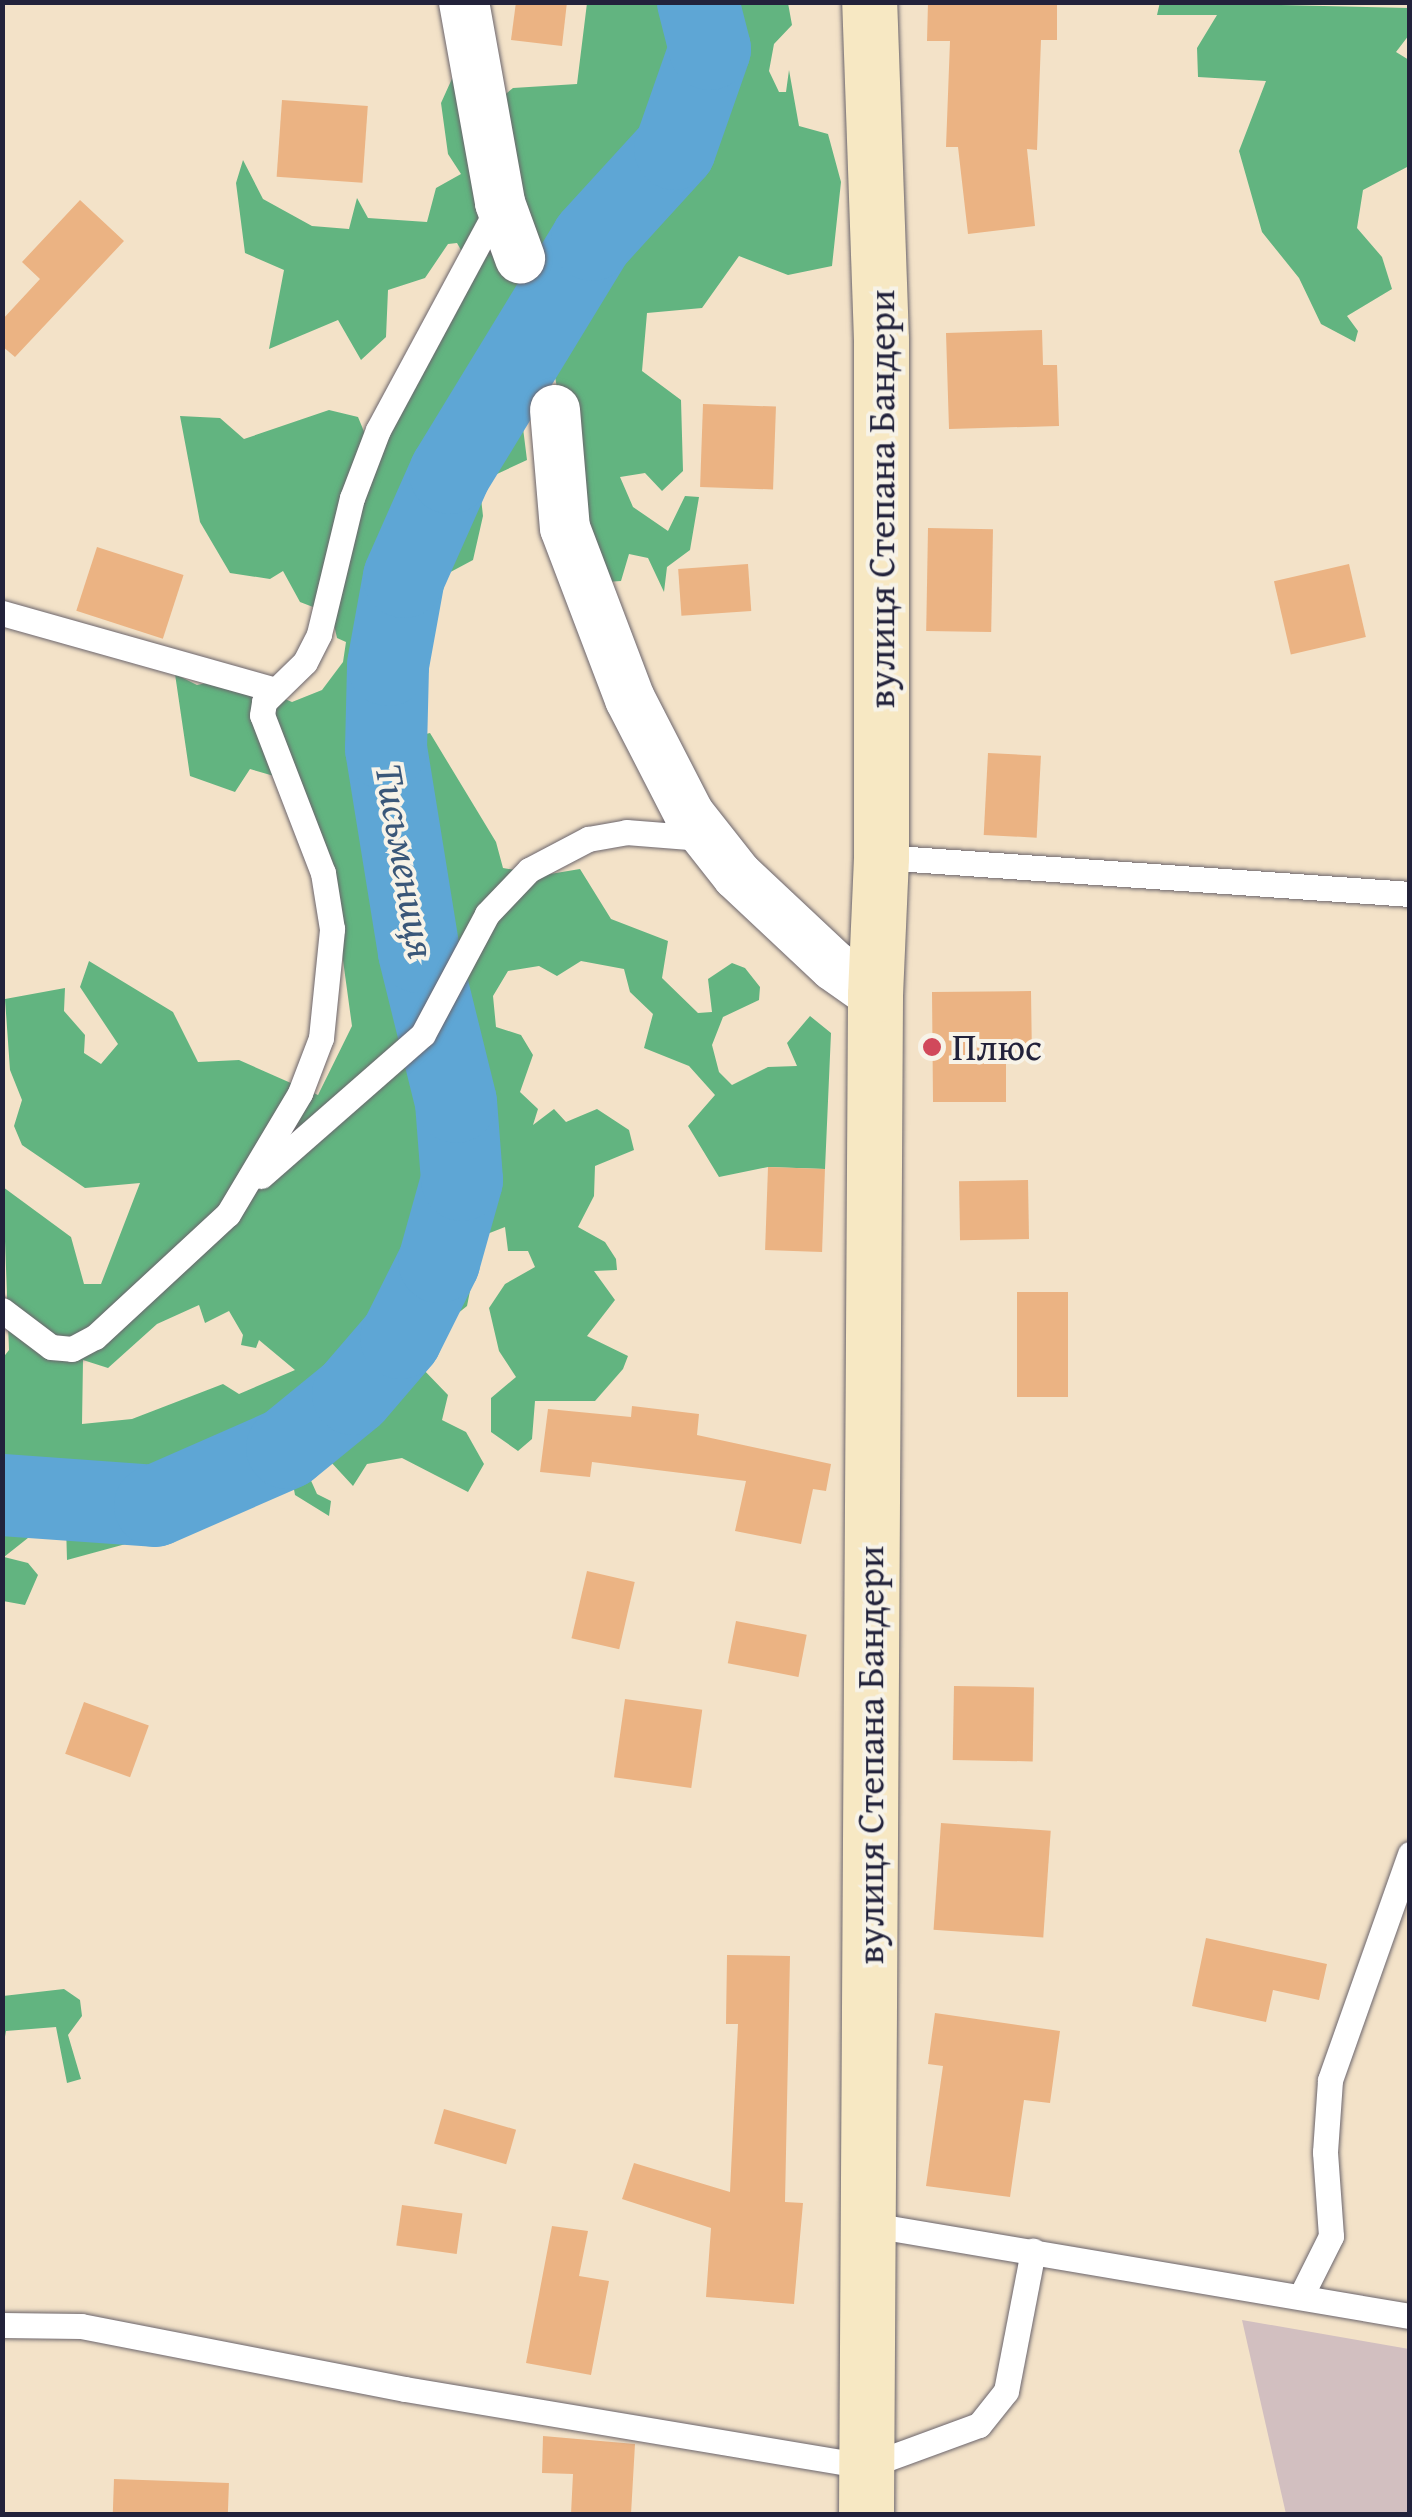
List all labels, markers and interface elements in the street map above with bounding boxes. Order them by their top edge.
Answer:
street label: вулиця Степана Бандери [858,290,904,708]
water label: Тисьмениця [365,760,447,962]
place label: Плюс [952,1024,1042,1070]
marker: Плюс [921,1036,943,1058]
street label: вулиця Степана Бандери [847,1546,893,1964]

